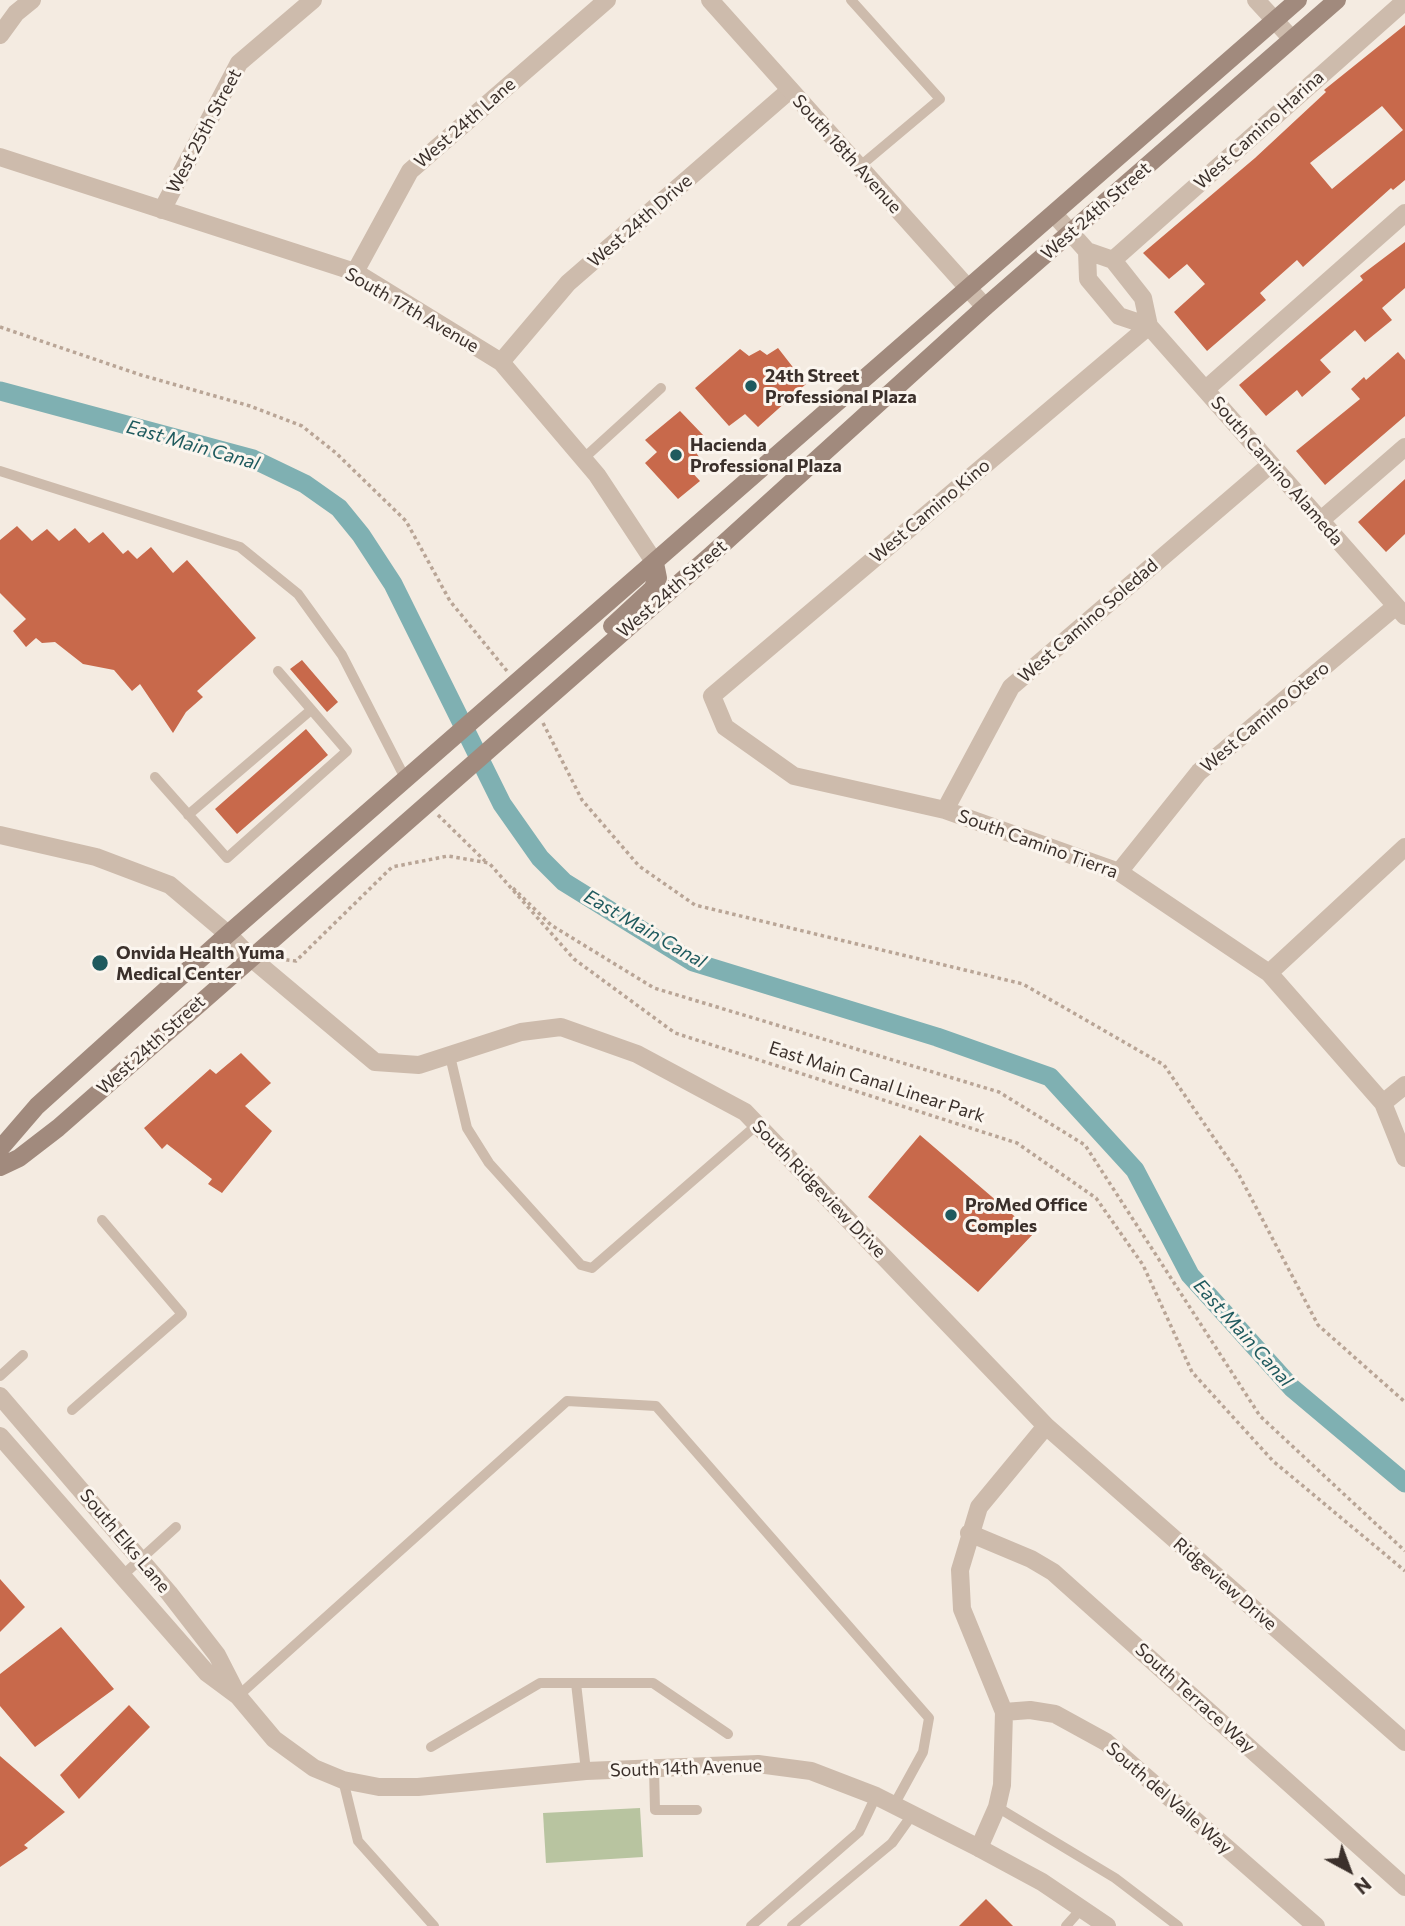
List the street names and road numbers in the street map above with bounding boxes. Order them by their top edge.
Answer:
street label: West 25th Street [162,65,246,197]
street label: West Camino Harina [1190,66,1328,194]
street label: West 24th Lane [410,73,520,173]
street label: South 18th Avenue [788,90,906,218]
street label: West 24th Street [1037,158,1155,264]
street label: West 24th Drive [584,170,696,272]
street label: South 17th Avenue [341,263,483,357]
street label: South Camino Alameda [1206,392,1348,550]
street label: West Camino Kino [866,455,994,567]
street label: West 24th Street [613,536,731,642]
street label: West Camino Soledad [1014,555,1162,687]
street label: West Camino Otero [1196,657,1334,777]
street label: South Camino Tierra [955,805,1121,883]
street label: West 24th Street [92,991,210,1099]
street label: East Main Canal Linear Park [766,1037,988,1127]
street label: South Ridgeview Drive [748,1116,890,1262]
street label: South Elks Lane [75,1485,175,1597]
street label: Ridgeview Drive [1169,1533,1281,1635]
street label: South Terrace Way [1131,1639,1259,1757]
street label: South del Valle Way [1102,1738,1236,1858]
street label: South 14th Avenue [610,1755,762,1781]

